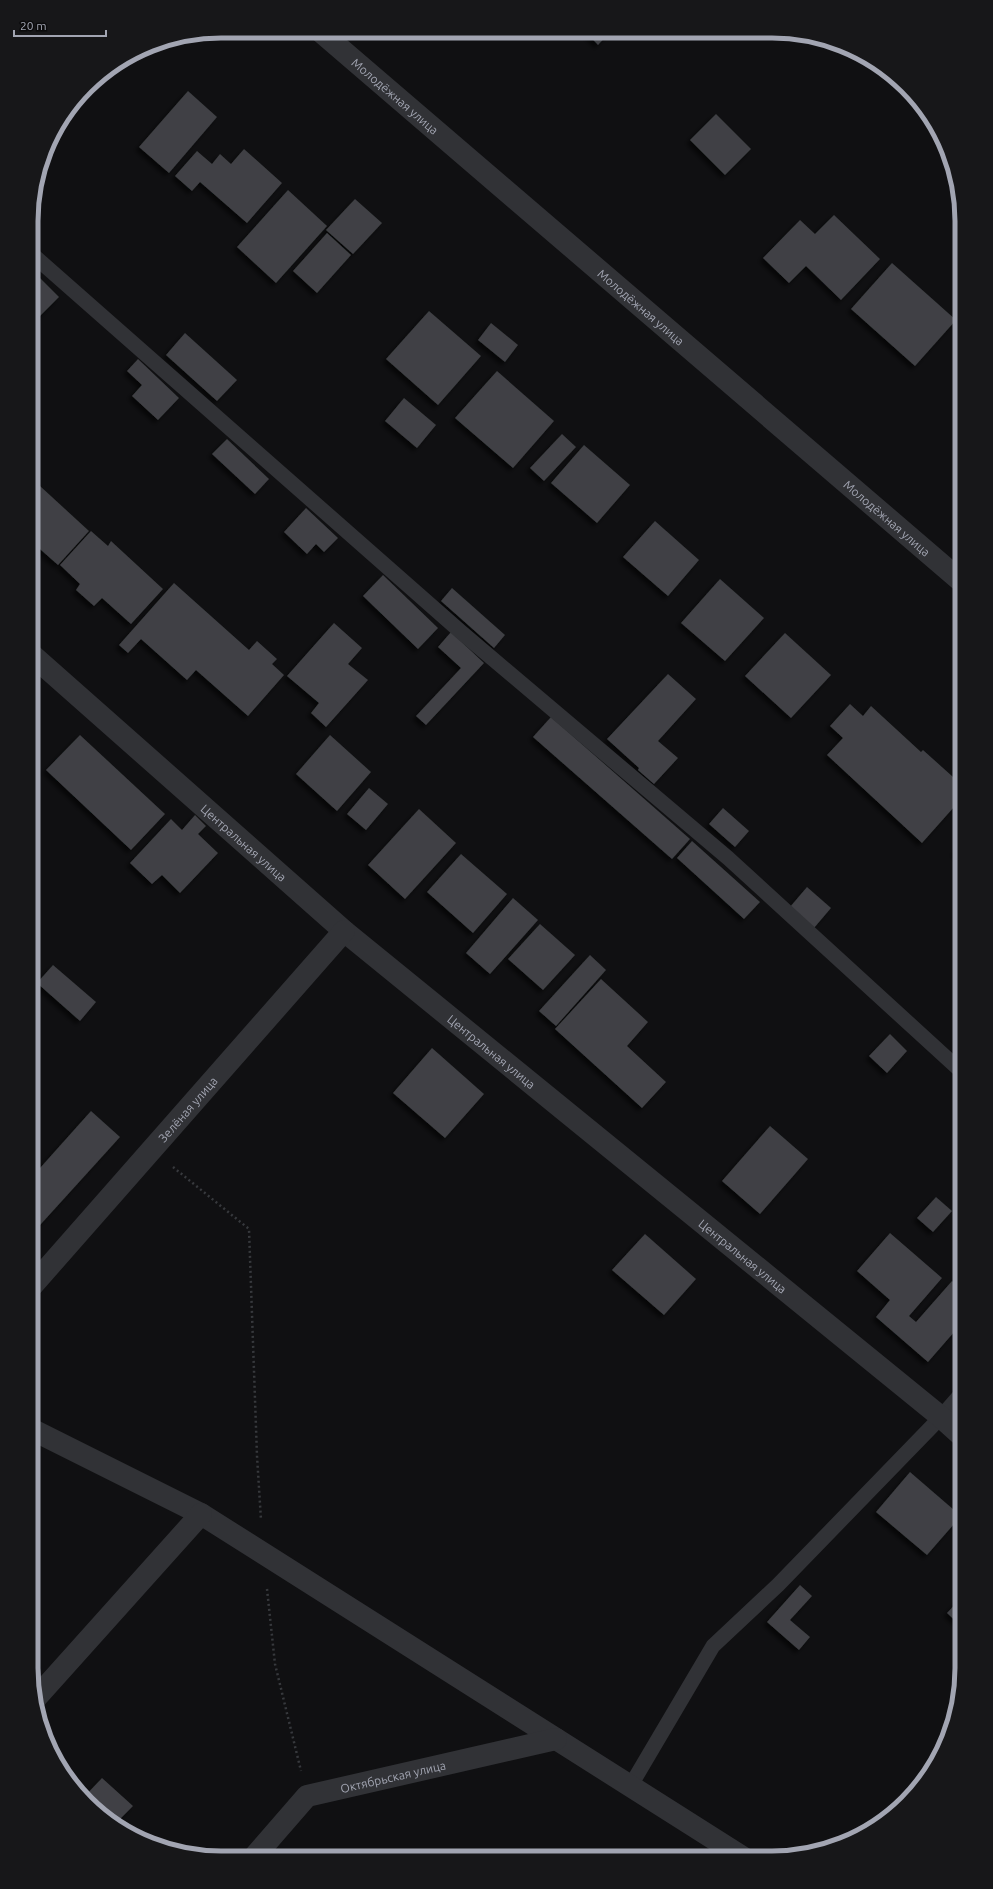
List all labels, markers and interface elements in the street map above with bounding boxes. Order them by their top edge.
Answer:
scale bar [14,12,106,38]
text: 20 m [20,19,47,32]
street label: Молодёжная улица [350,55,441,136]
street label: Молодёжная улица [596,266,687,347]
street label: Молодёжная улица [841,477,933,558]
street label: Центральная улица [199,801,289,884]
street label: Центральная улица [445,1012,538,1091]
street label: Зелёная улица [155,1074,220,1144]
street label: Центральная улица [697,1216,789,1295]
street label: Октябрьская улица [339,1758,447,1795]

